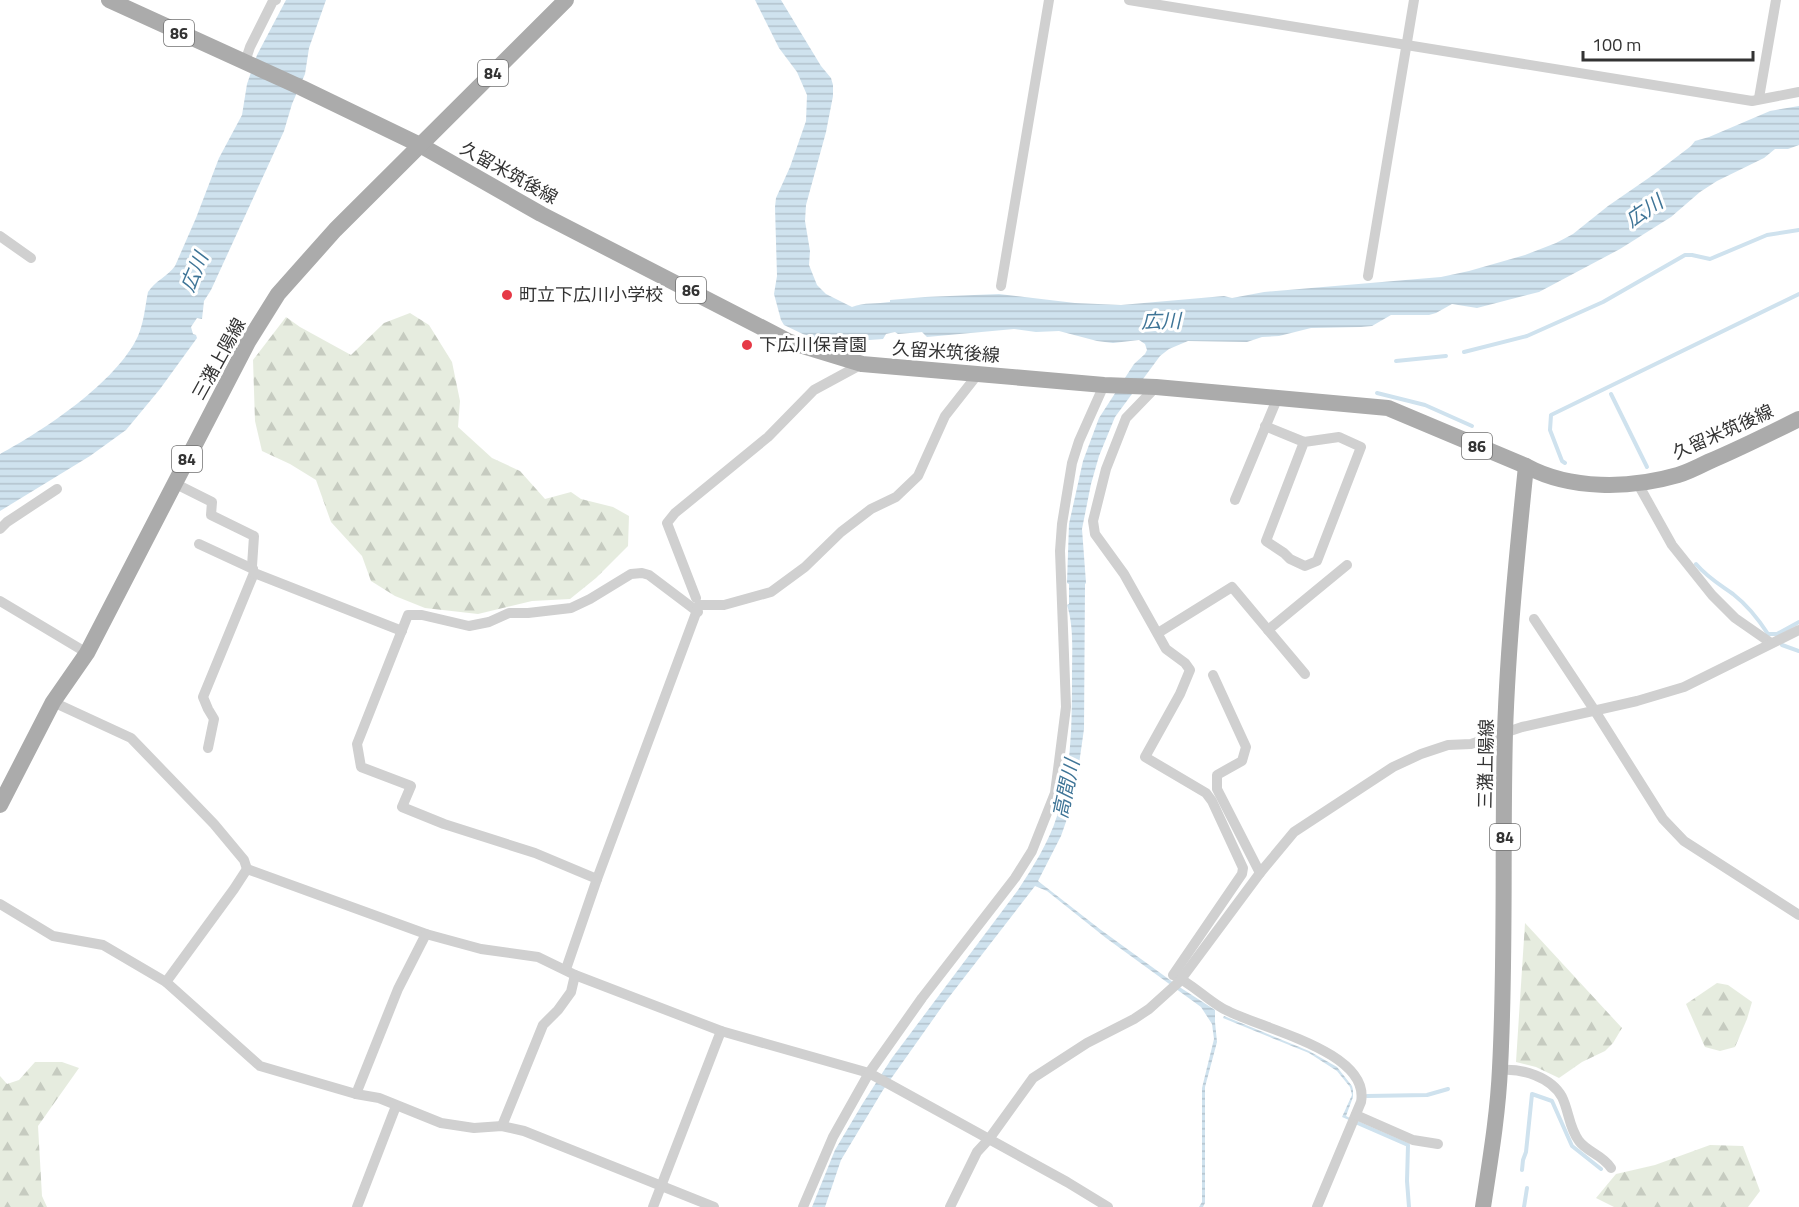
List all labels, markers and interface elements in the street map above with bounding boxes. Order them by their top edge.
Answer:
road number: 86 [164,20,194,46]
scale bar [1583,24,1752,62]
text: 100 m [1592,31,1641,58]
road number: 84 [478,60,508,86]
street label: 久留米筑後線 [455,135,563,211]
water label: 広川 [1618,185,1671,235]
water label: 広川 [171,245,216,296]
road number: 86 [676,277,706,303]
place label: 町立下広川小学校 [519,281,663,308]
marker: 町立下広川小学校 [500,288,514,302]
water label: 広川 [1141,305,1183,336]
street label: 三潴上陽線 [185,313,252,405]
place label: 下広川保育園 [759,331,867,358]
street label: 久留米筑後線 [891,334,1001,369]
marker: 下広川保育園 [740,338,754,352]
street label: 久留米筑後線 [1668,397,1778,466]
road number: 86 [1462,433,1492,459]
road number: 84 [172,446,202,472]
street label: 三潴上陽線 [1471,719,1500,809]
water label: 高間川 [1044,754,1087,821]
road number: 84 [1490,824,1520,850]

